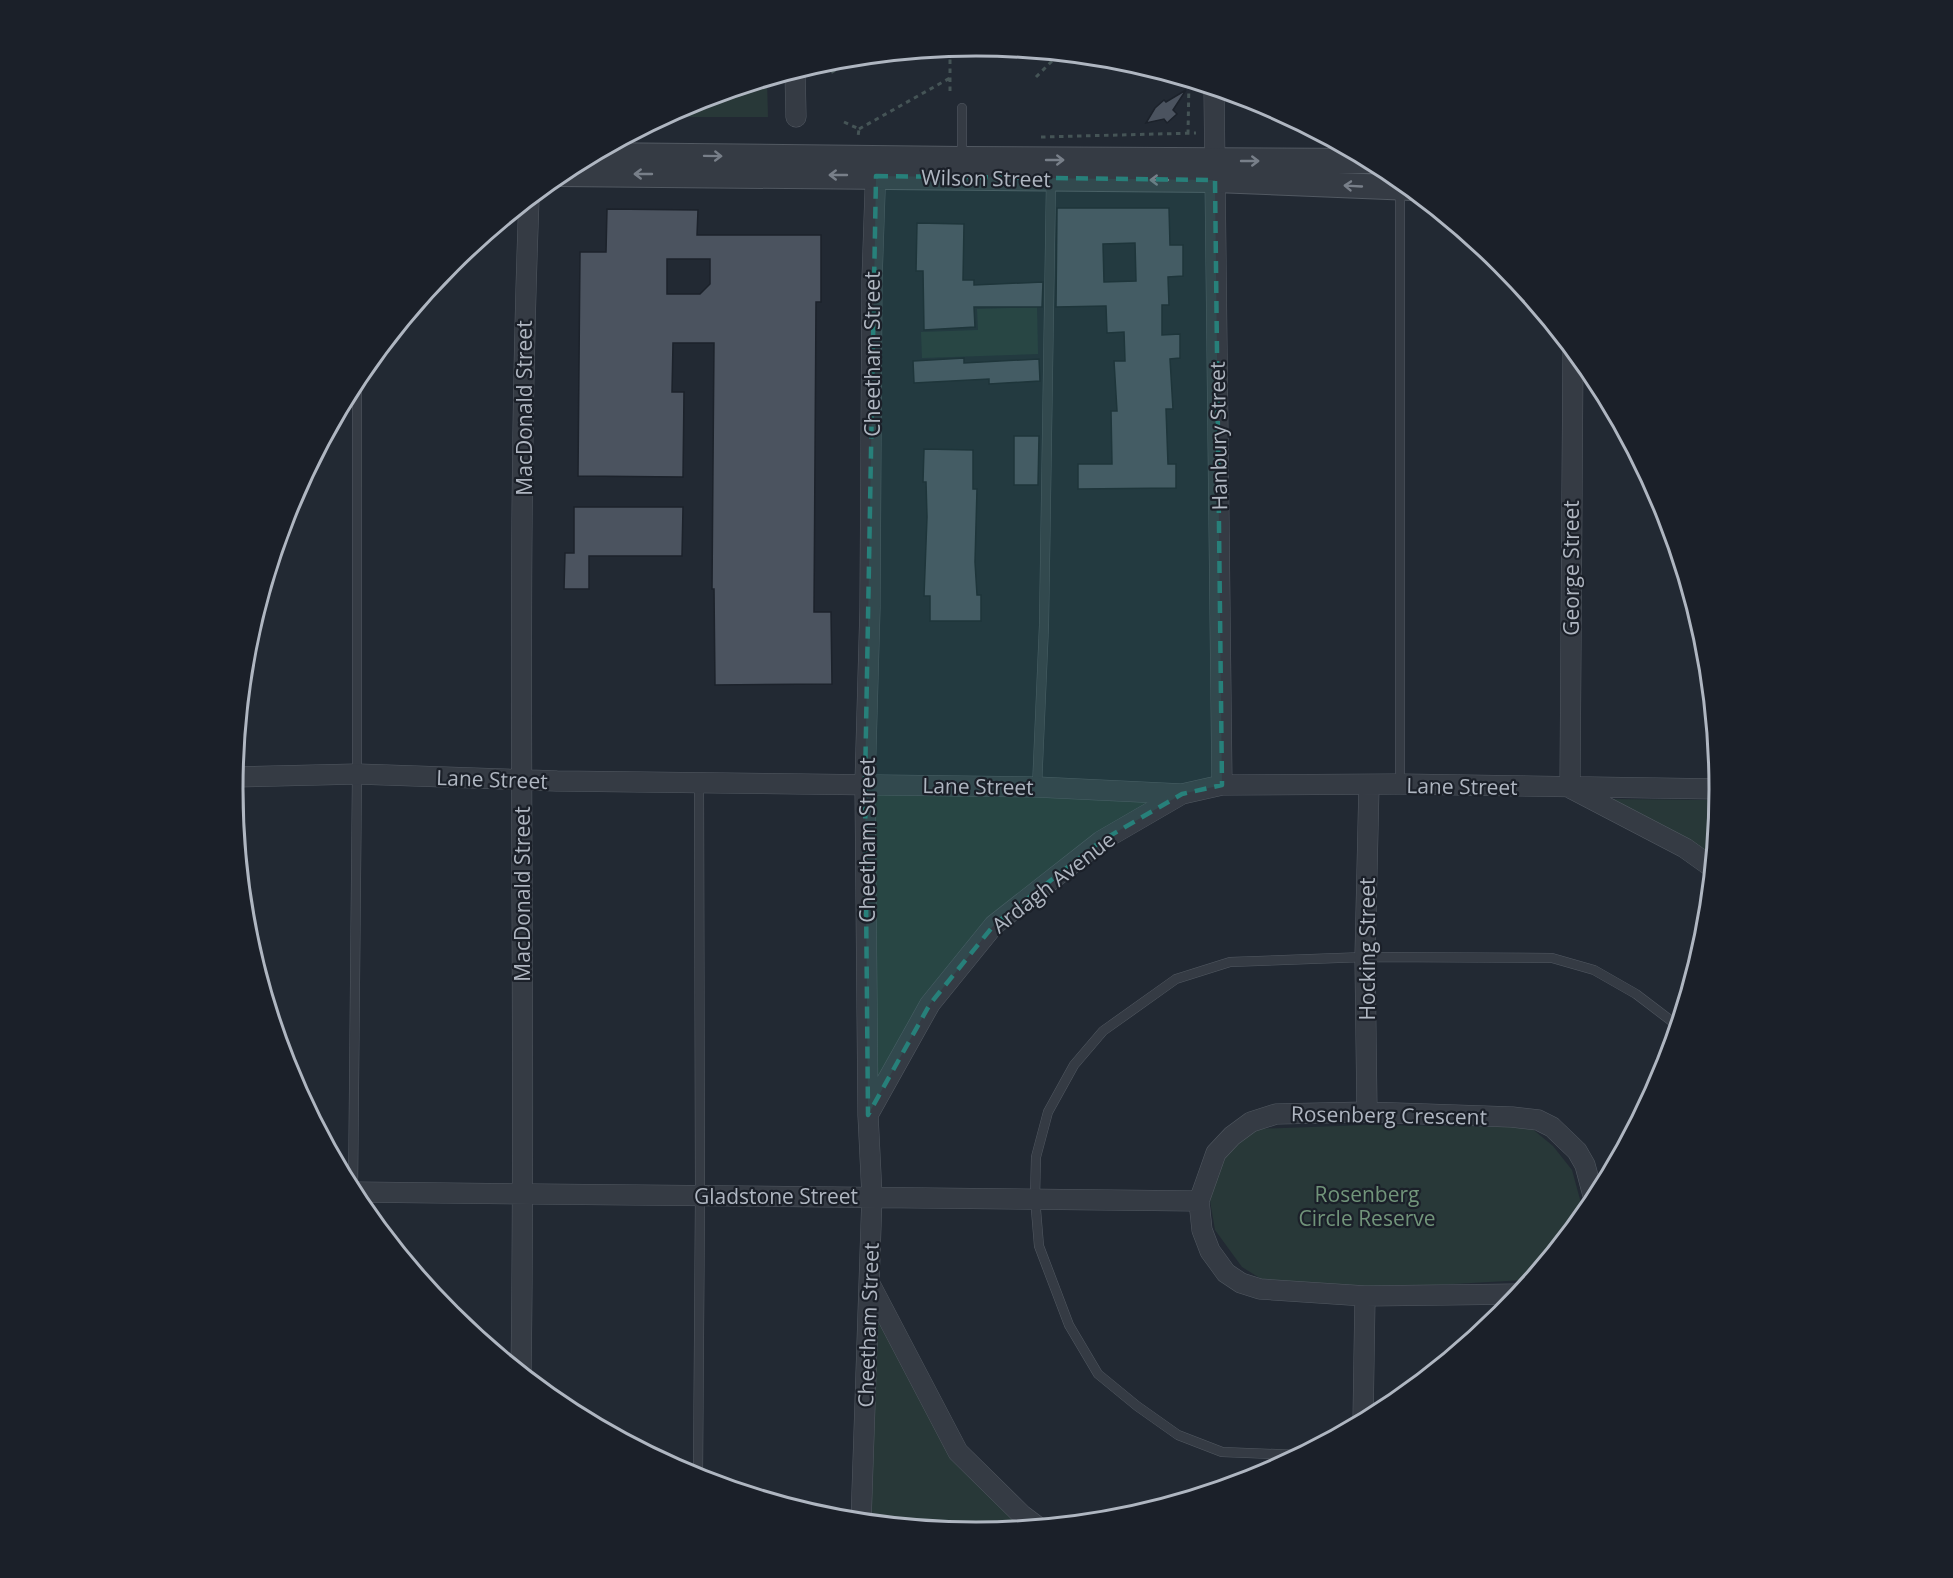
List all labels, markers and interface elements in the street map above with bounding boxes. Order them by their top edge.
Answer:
one-way arrow [703,150,723,162]
one-way arrow [1045,154,1065,166]
one-way arrow [1240,155,1260,167]
street label: Wilson Street [921,163,1051,193]
one-way arrow [633,168,653,180]
one-way arrow [828,169,848,181]
one-way arrow [1149,174,1169,186]
one-way arrow [1344,181,1364,192]
street label: Cheetham Street [858,271,886,437]
street label: MacDonald Street [510,320,538,496]
street label: Hanbury Street [1203,361,1233,511]
street label: George Street [1557,500,1585,636]
street label: Cheetham Street [853,757,881,923]
street label: Lane Street [436,763,548,795]
street label: Lane Street [922,771,1034,801]
street label: Lane Street [1406,771,1518,801]
street label: MacDonald Street [508,806,536,982]
street label: Ardagh Avenue [986,825,1120,939]
street label: Hocking Street [1353,878,1381,1020]
street label: Rosenberg Crescent [1291,1099,1487,1131]
park label: Rosenberg Circle Reserve [1298,1180,1436,1232]
street label: Gladstone Street [694,1182,858,1210]
street label: Cheetham Street [851,1242,885,1408]

